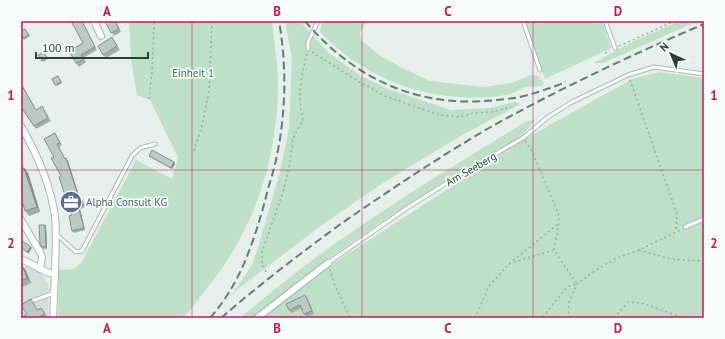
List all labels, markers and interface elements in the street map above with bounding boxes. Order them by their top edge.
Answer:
text: A [103,3,111,20]
text: B [273,3,281,20]
text: C [444,3,452,20]
text: D [614,3,622,20]
scale bar [36,34,148,60]
north arrow [651,34,691,74]
text: N [657,39,672,54]
text: 100 m [42,40,75,55]
park label: Einheit 1 [172,66,214,80]
text: 1 [7,87,15,104]
text: 1 [710,87,718,104]
street label: Am Seeberg [443,149,499,189]
office icon: Alpha Consult KG [58,189,84,215]
place label: Alpha Consult KG [86,195,167,209]
text: 2 [7,235,15,252]
text: 2 [710,235,718,252]
text: A [103,320,111,337]
text: B [273,320,281,337]
text: C [444,320,452,337]
text: D [614,320,622,337]

